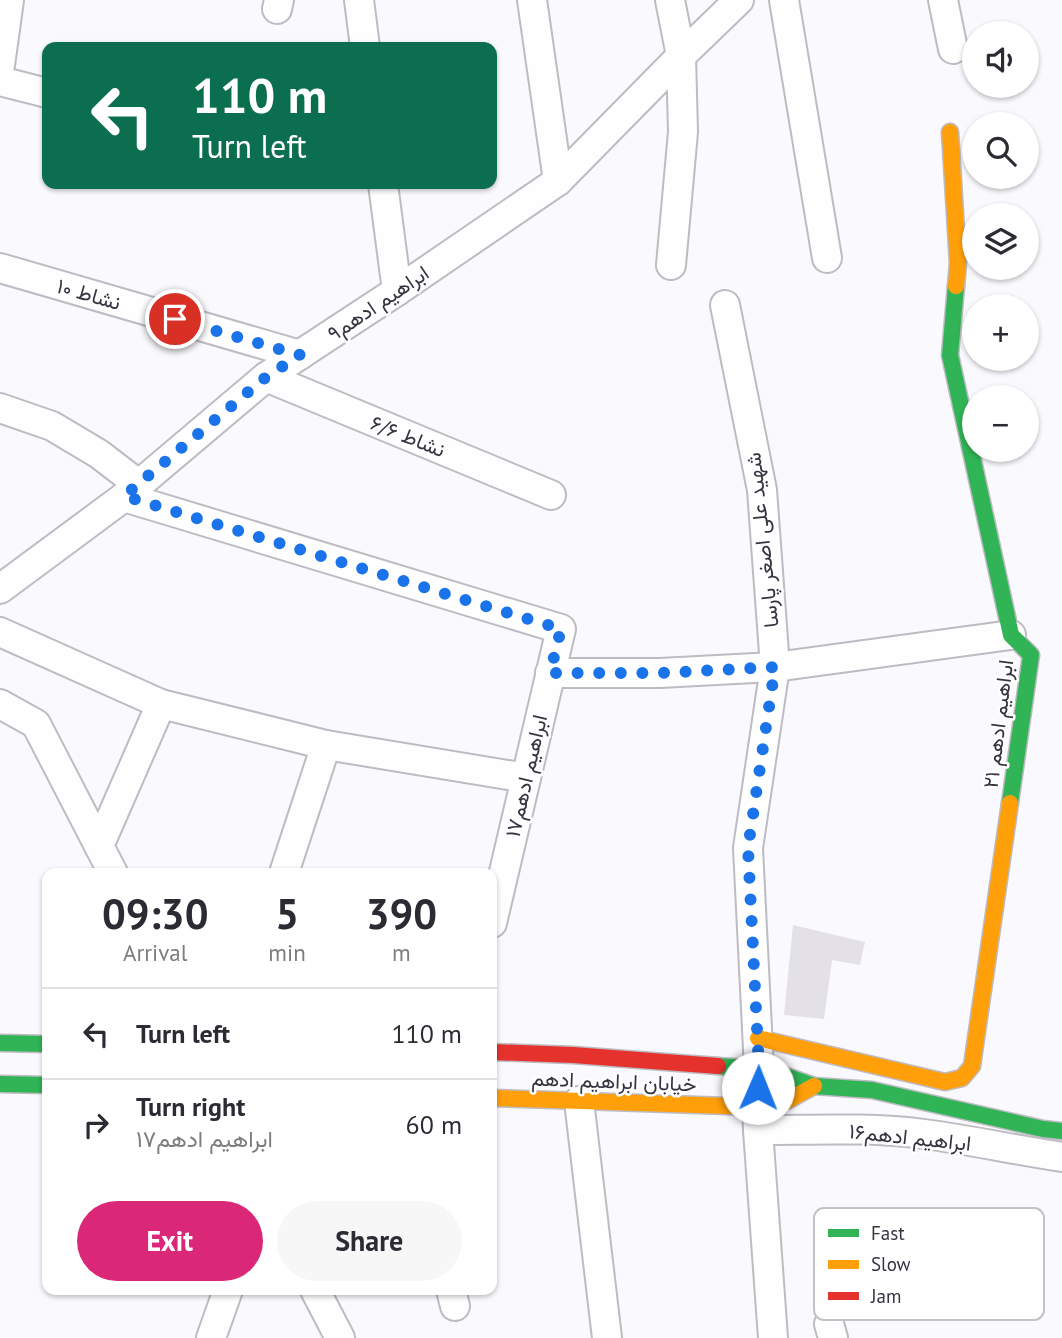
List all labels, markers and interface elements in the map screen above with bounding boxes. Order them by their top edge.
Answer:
map controls [962,21,1039,462]
button: sound [962,21,1039,98]
text: 110 m [192,63,327,127]
icon: left [77,70,168,161]
button: search [962,112,1039,189]
text: Turn left [192,125,307,167]
button: layers [962,203,1039,280]
street label: ابراهیم ادهم۹ [322,259,434,348]
street label: نشاط ۱۰ [54,272,124,316]
pin [145,289,205,349]
button: + [962,294,1039,371]
icon: arrive [156,300,194,338]
button: − [962,385,1039,462]
street label: نشاط ۶/۶ [367,409,449,463]
street label: شهید علی اصغر پارسا [739,451,786,629]
street label: ابراهیم ادهم ۲۱ [977,658,1020,790]
street label: ابراهیم ادهم۱۷ [499,712,554,840]
text: 09:30 [102,886,208,941]
text: 5 [275,886,299,941]
text: 390 [366,886,437,941]
text: Arrival [123,938,187,967]
text: min [268,938,306,967]
text: m [392,938,411,967]
icon: left [77,1015,115,1053]
text: Turn left [136,1017,230,1050]
text: 110 m [391,1017,462,1050]
position arrow [721,1051,795,1125]
street label: خیابان ابراهیم ادهم [531,1065,697,1098]
text: Turn right [136,1090,245,1123]
icon: right [77,1106,115,1144]
text: 60 m [406,1108,462,1141]
street label: ابراهیم ادهم۱۶ [847,1117,973,1158]
text: ابراهیم ادهم۱۷ [136,1124,273,1153]
button: Exit [77,1201,263,1281]
button: Share [277,1201,462,1281]
legend [814,1208,1044,1320]
text: Fast [871,1221,905,1245]
text: Slow [871,1252,911,1276]
text: Jam [870,1284,901,1308]

